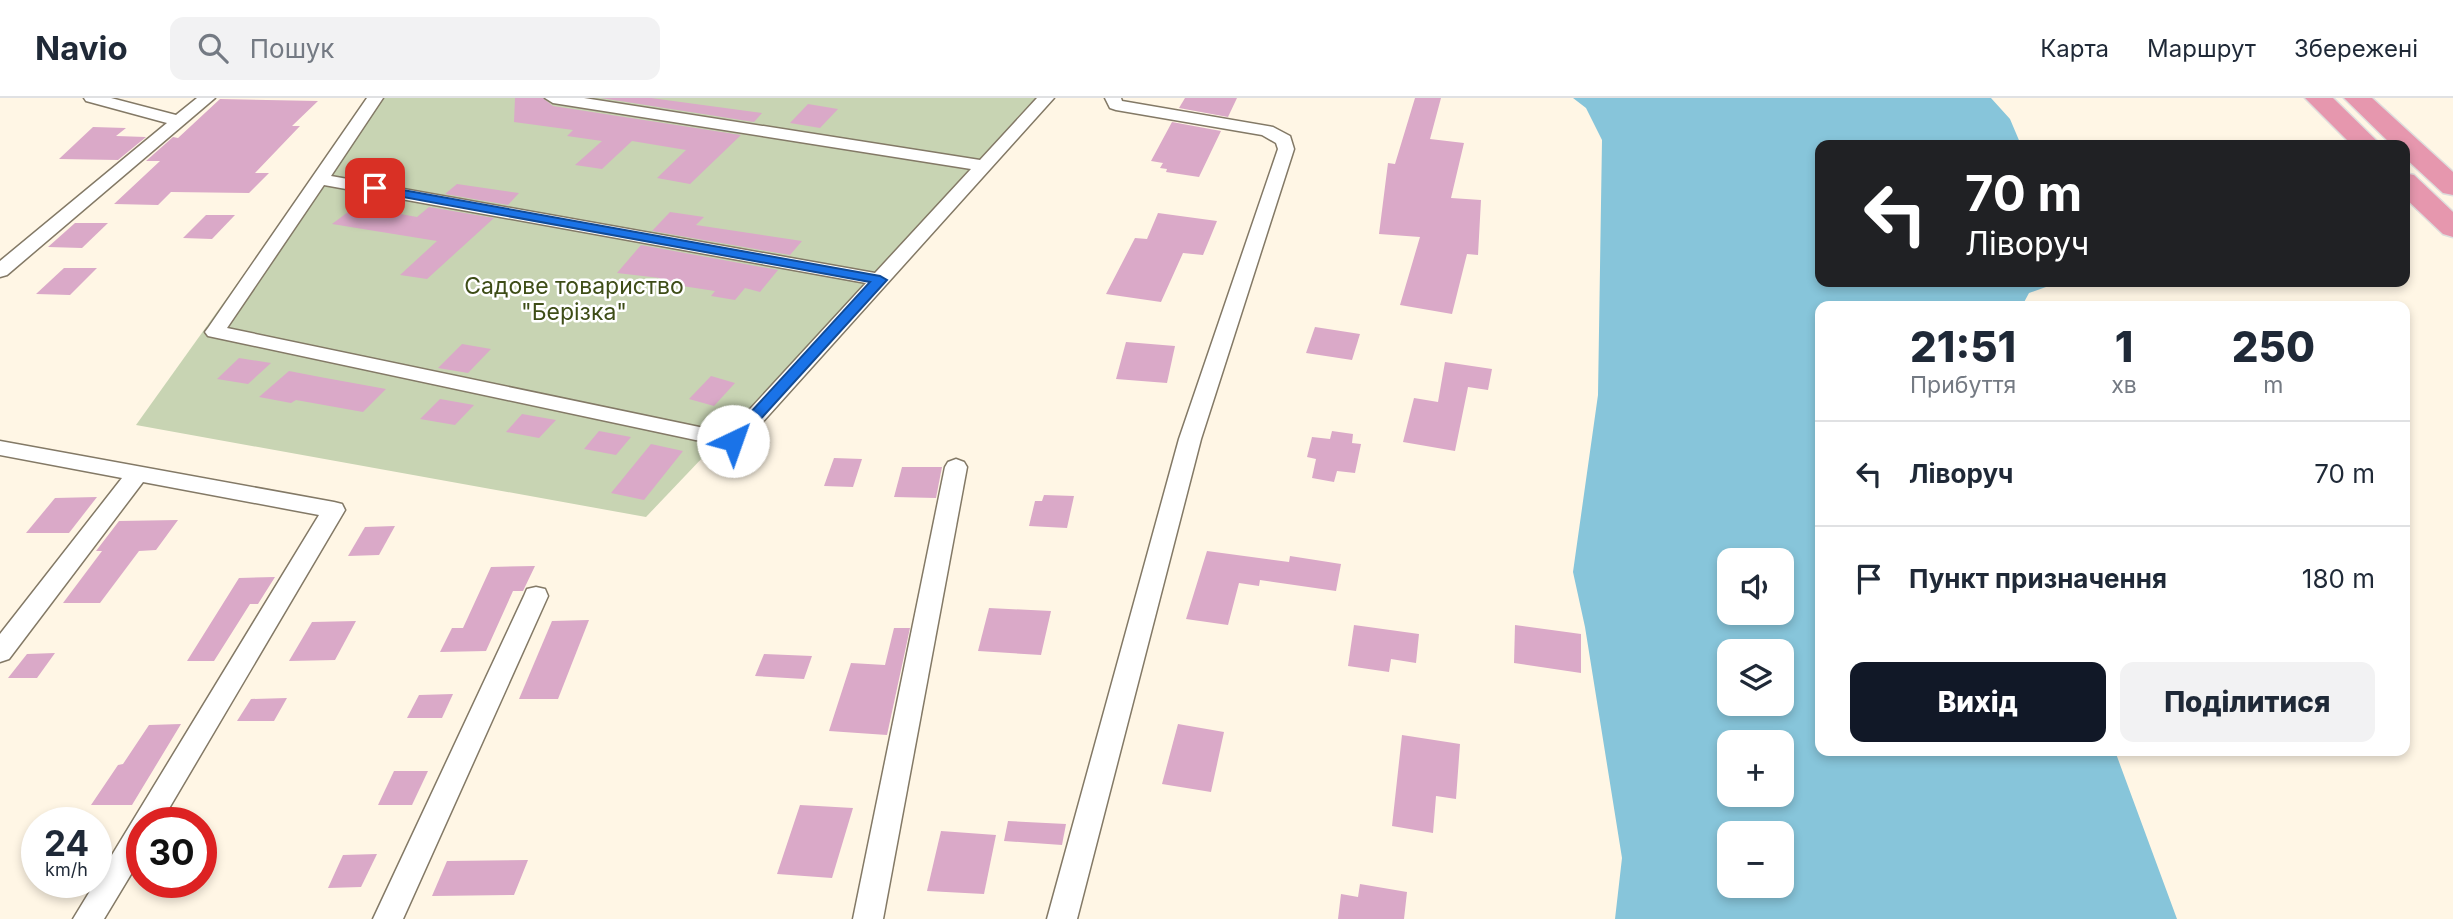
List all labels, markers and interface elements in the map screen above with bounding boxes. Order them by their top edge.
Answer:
search box [170,17,660,80]
text: Navio [35,28,128,68]
icon: search [194,29,232,67]
text: Пошук [250,33,334,64]
text: Карта [2040,34,2109,63]
text: Маршрут [2147,34,2256,63]
text: Збережені [2294,34,2418,63]
pin [345,158,405,218]
text: 70 m [1965,164,2082,223]
icon: left [1850,168,1941,259]
icon: arrive [356,169,394,207]
text: Ліворуч [1965,224,2089,263]
park label: Садове товариство "Берізка" [464,272,684,326]
text: 21:51 [1910,321,2016,372]
text: 1 [2115,321,2133,372]
text: 250 [2232,321,2315,372]
text: Прибуття [1910,371,2016,399]
text: хв [2111,371,2137,399]
text: m [2263,371,2283,399]
position arrow [696,404,770,478]
icon: left [1850,455,1888,493]
text: Ліворуч [1909,458,2013,489]
text: 70 m [2314,458,2375,489]
map controls [1717,548,1794,898]
button: sound [1717,548,1794,625]
icon: arrive [1850,560,1888,598]
text: Пункт призначення [1909,563,2167,594]
text: 180 m [2302,563,2375,594]
button: layers [1717,639,1794,716]
button: Вихід [1850,662,2106,742]
button: Поділитися [2120,662,2375,742]
button: + [1717,730,1794,807]
speed limit sign: 30 [126,807,217,898]
button: − [1717,821,1794,898]
text: 24 [44,822,89,864]
text: km/h [45,859,88,880]

